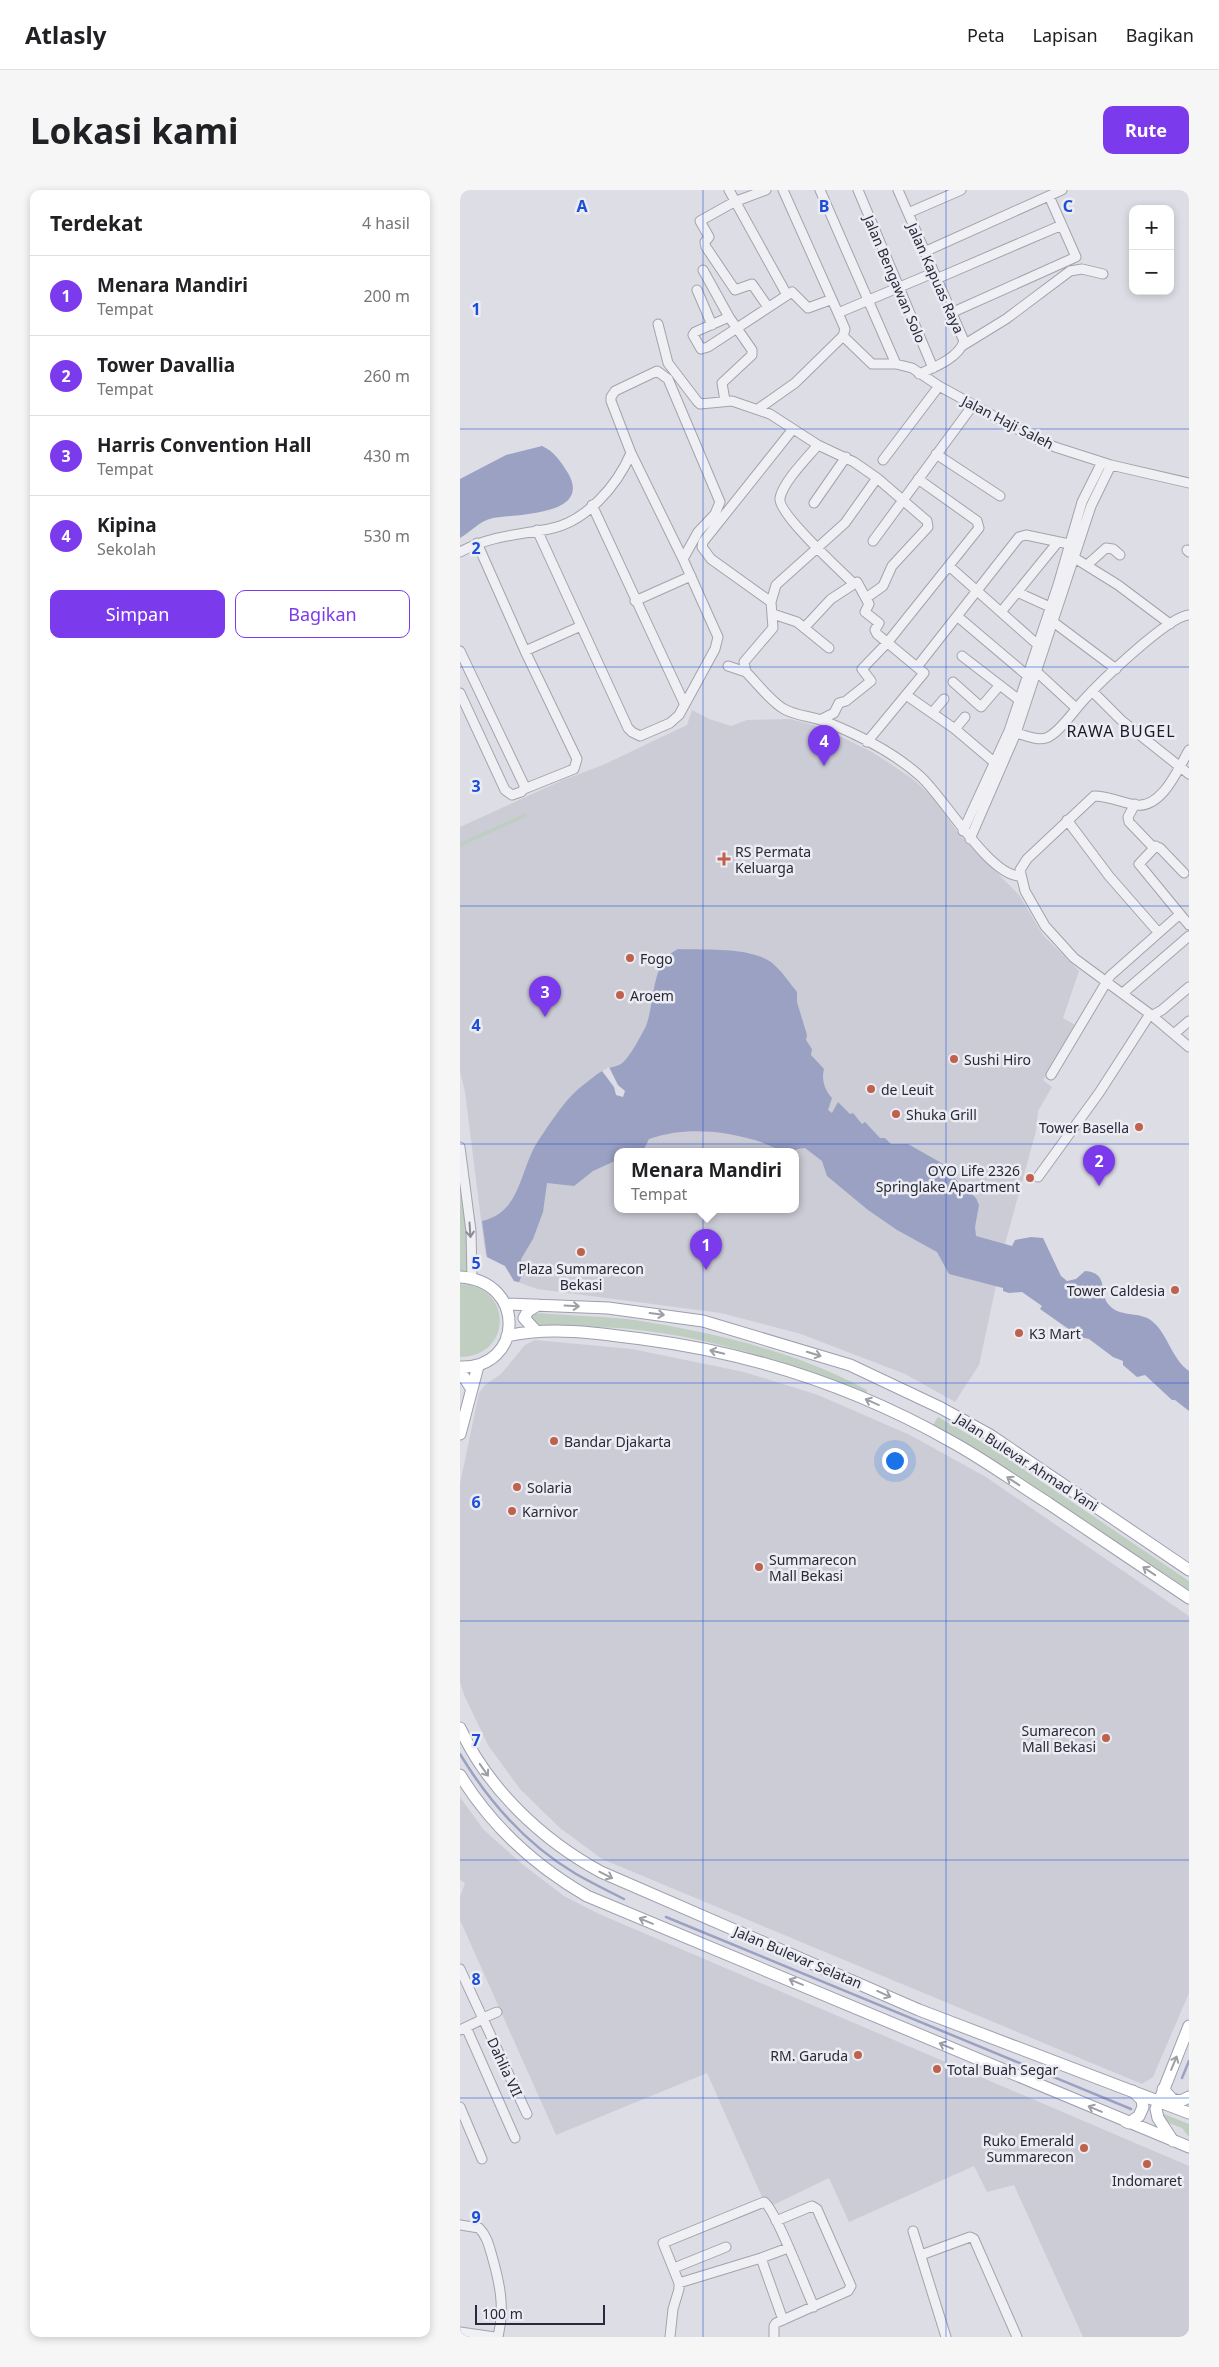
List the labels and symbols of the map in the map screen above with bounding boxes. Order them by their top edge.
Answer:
text: A [576,195,588,217]
text: B [819,195,829,217]
text: C [1063,195,1073,217]
street label: Jalan Bengawan Solo [859,210,930,346]
street label: Jalan Kapuas Raya [902,218,969,336]
text: 1 [471,298,481,320]
street label: Jalan Haji Saleh [957,390,1057,453]
text: 2 [471,537,481,559]
district label: RAWA BUGEL [1066,720,1176,742]
pin: 4 [808,725,840,766]
text: 3 [471,775,481,797]
place label: RS Permata Keluarga [735,842,811,877]
marker: RS Permata Keluarga [717,852,731,866]
place label: Fogo [640,949,673,968]
marker: Fogo [624,952,636,964]
pin: 3 [529,976,561,1017]
place label: Aroem [630,986,674,1005]
marker: Aroem [614,989,626,1001]
text: 4 [471,1014,481,1036]
place label: Sushi Hiro [964,1050,1031,1069]
marker: Sushi Hiro [948,1053,960,1065]
place label: de Leuit [881,1080,934,1099]
marker: de Leuit [865,1083,877,1095]
place label: Shuka Grill [906,1105,977,1124]
marker: Shuka Grill [890,1108,902,1120]
place label: Tower Basella [1039,1118,1129,1137]
marker: Tower Basella [1133,1121,1145,1133]
pin: 2 [1083,1145,1115,1186]
place label: OYO Life 2326 Springlake Apartment [876,1161,1020,1196]
marker: OYO Life 2326 Springlake Apartment [1024,1172,1036,1184]
one-way arrow [466,1222,475,1238]
pin: 1 [690,1229,722,1270]
marker: Plaza Summarecon Bekasi [575,1246,587,1258]
text: 5 [471,1252,481,1274]
place label: Plaza Summarecon Bekasi [518,1259,644,1294]
place label: Tower Caldesia [1067,1281,1165,1300]
marker: Tower Caldesia [1169,1284,1181,1296]
one-way arrow [563,1302,579,1311]
one-way arrow [649,1309,665,1319]
place label: K3 Mart [1029,1324,1081,1343]
marker: K3 Mart [1013,1327,1025,1339]
one-way arrow [710,1347,726,1356]
one-way arrow [806,1349,822,1359]
one-way arrow [865,1396,880,1406]
street label: Jalan Bulevar Ahmad Yani [950,1407,1102,1515]
place label: Bandar Djakarta [564,1432,671,1451]
marker: Bandar Djakarta [548,1435,560,1447]
your location [882,1448,908,1474]
one-way arrow [1007,1476,1021,1486]
place label: Solaria [527,1478,572,1497]
marker: Solaria [511,1481,523,1493]
text: 6 [471,1491,481,1513]
place label: Karnivor [522,1502,578,1521]
marker: Karnivor [506,1505,518,1517]
place label: Summarecon Mall Bekasi [769,1550,857,1585]
marker: Summarecon Mall Bekasi [753,1561,765,1573]
one-way arrow [1142,1566,1156,1576]
place label: Sumarecon Mall Bekasi [1021,1721,1096,1756]
text: 7 [471,1729,481,1751]
marker: Sumarecon Mall Bekasi [1100,1732,1112,1744]
one-way arrow [479,1763,489,1777]
one-way arrow [598,1871,613,1880]
one-way arrow [639,1916,654,1925]
street label: Jalan Bulevar Selatan [729,1921,865,1993]
text: 8 [471,1968,481,1990]
one-way arrow [789,1977,804,1987]
one-way arrow [876,1990,891,2000]
street label: Dahlia VII [483,2034,527,2100]
one-way arrow [939,2040,954,2050]
place label: RM. Garuda [770,2046,848,2065]
marker: RM. Garuda [852,2049,864,2061]
one-way arrow [1169,2056,1179,2071]
place label: Total Buah Segar [947,2060,1058,2079]
marker: Total Buah Segar [931,2063,943,2075]
one-way arrow [1088,2104,1103,2114]
place label: Ruko Emerald Summarecon [983,2131,1074,2166]
marker: Ruko Emerald Summarecon [1078,2142,1090,2154]
marker: Indomaret [1141,2158,1153,2170]
place label: Indomaret [1112,2171,1182,2190]
text: 9 [471,2206,481,2228]
scale bar [475,2302,605,2325]

